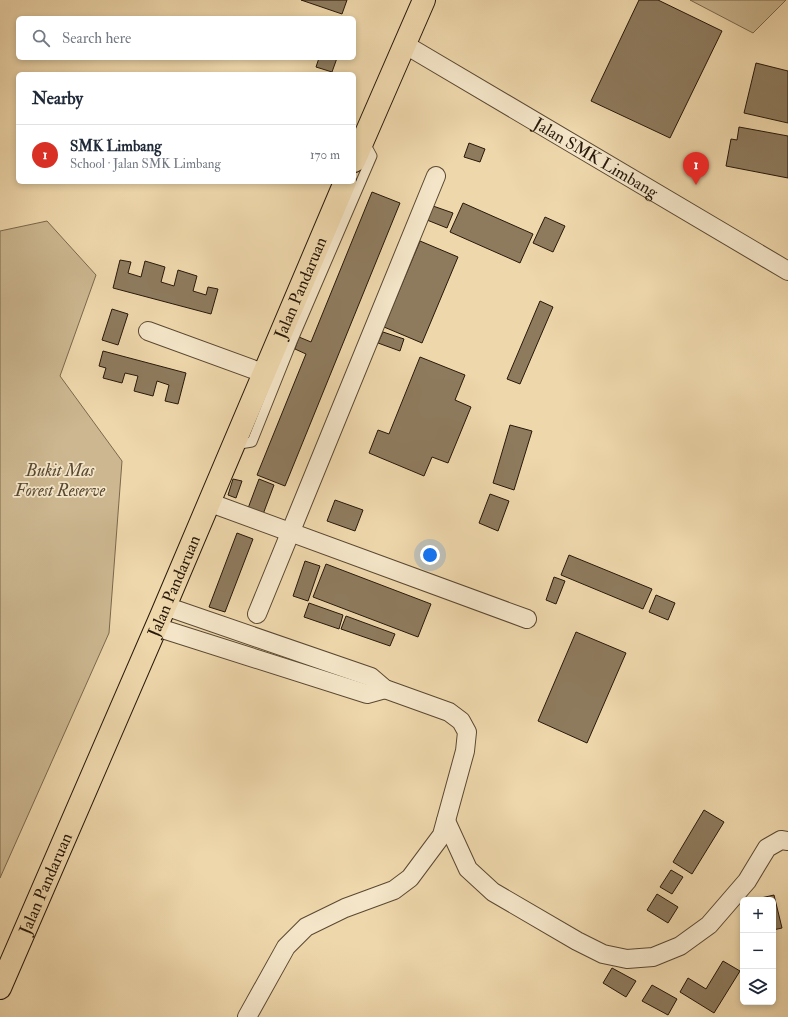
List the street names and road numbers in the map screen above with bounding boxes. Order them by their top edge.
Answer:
street label: Jalan SMK Limbang [528,112,662,203]
street label: Jalan Pandaruan [269,233,332,343]
street label: Jalan Pandaruan [143,532,205,642]
street label: Jalan Pandaruan [14,829,77,939]

